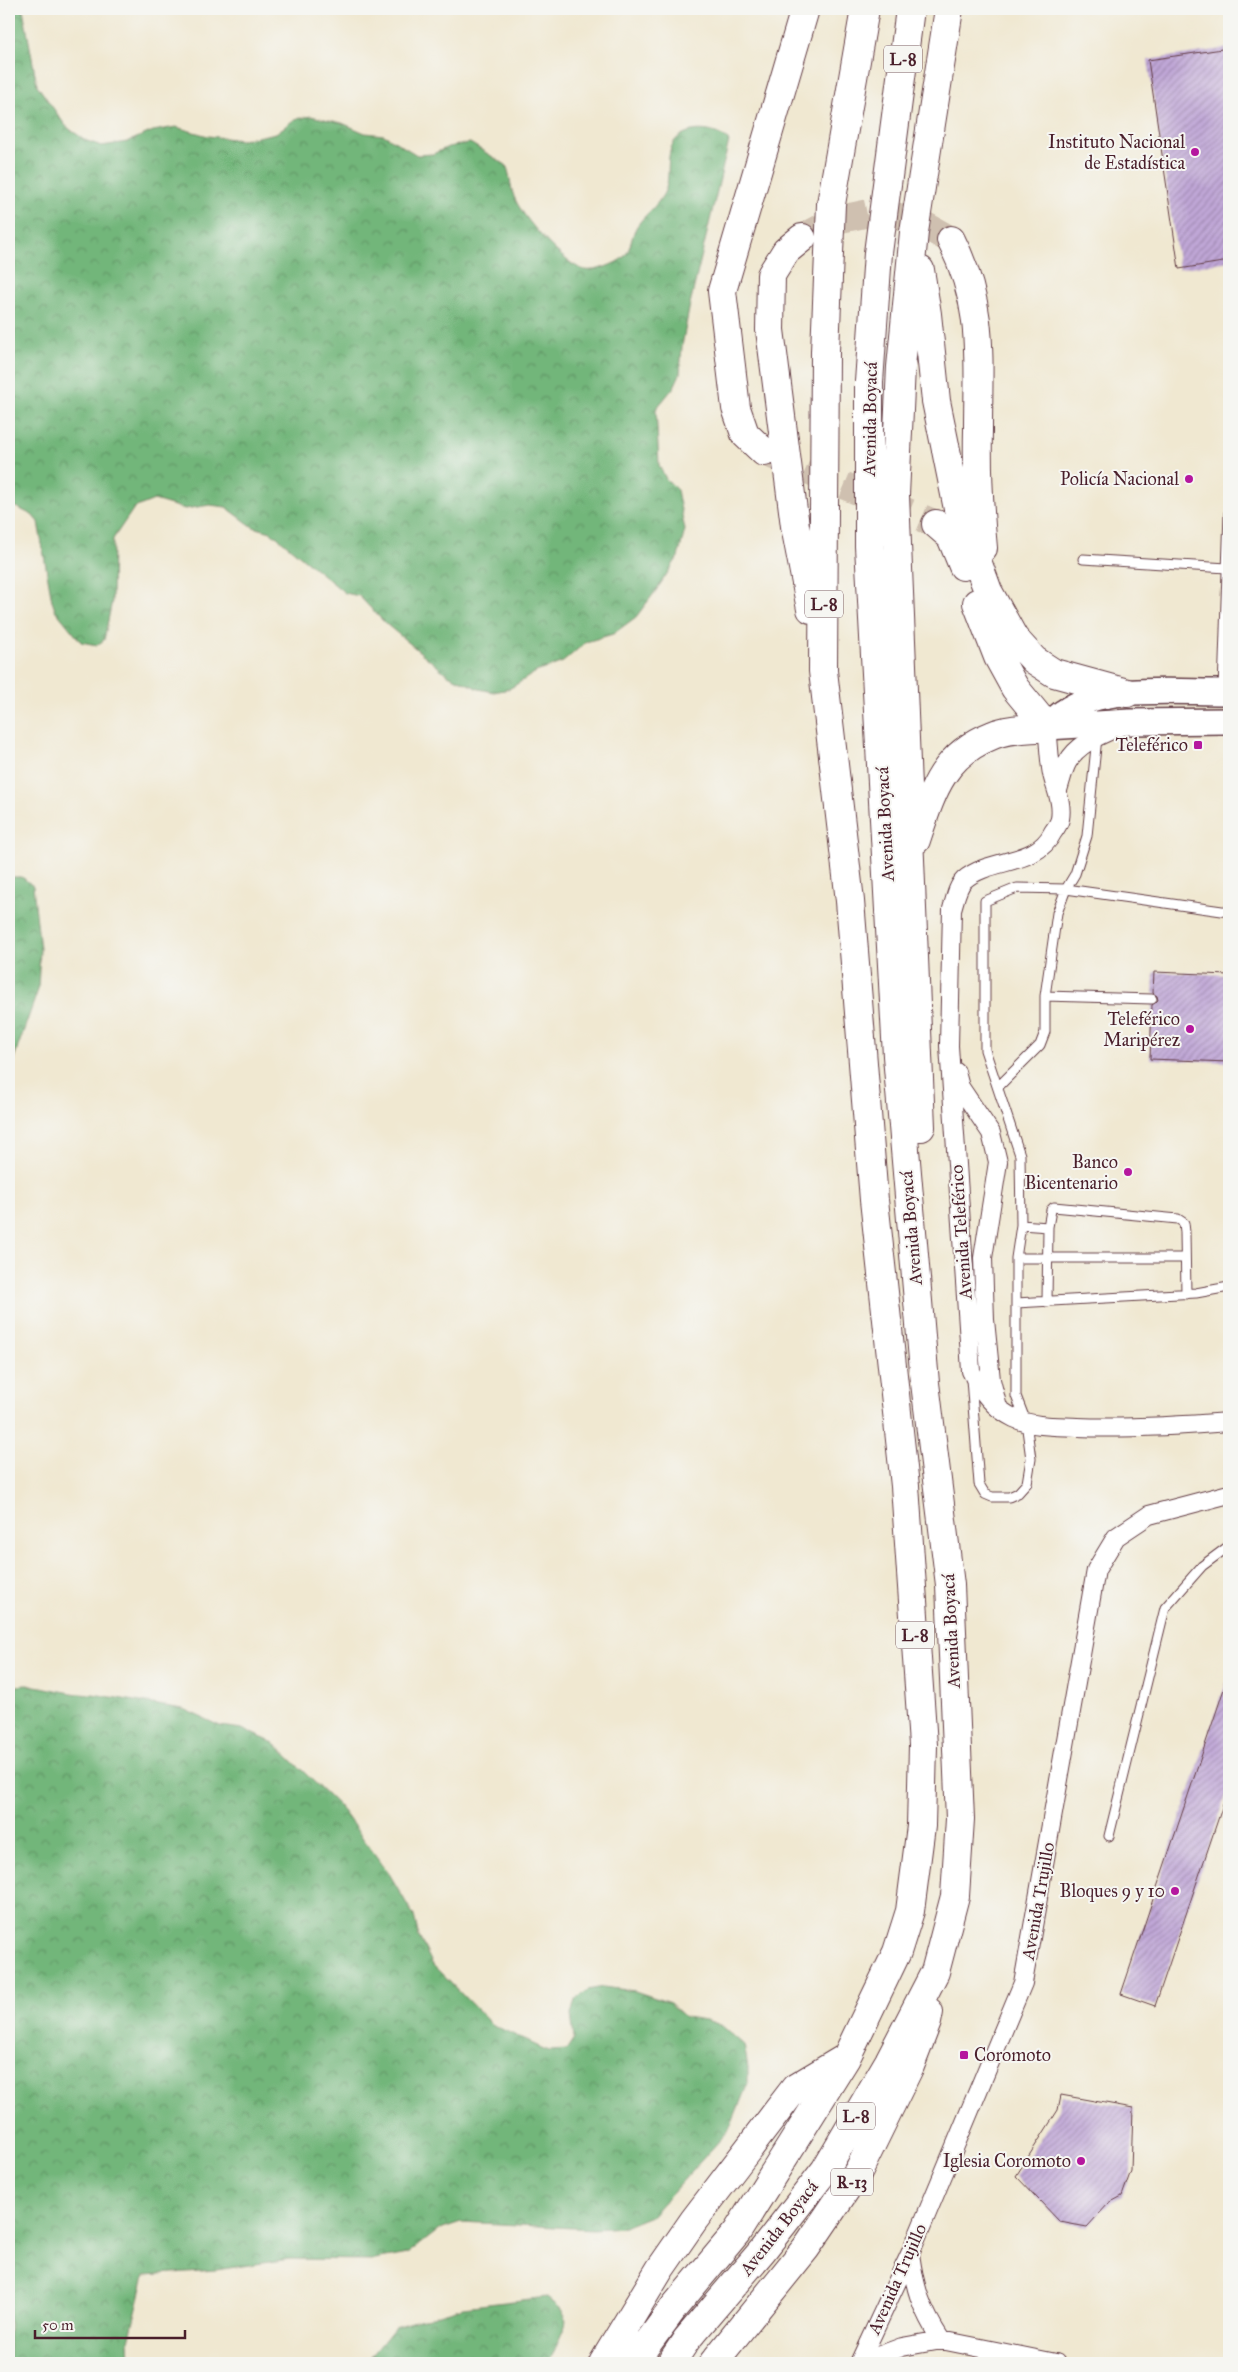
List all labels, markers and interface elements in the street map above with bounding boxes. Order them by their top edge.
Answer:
road number: L-8 [884,46,922,72]
place label: Instituto Nacional de Estadística [1048,131,1185,174]
marker: Instituto Nacional de Estadística [1189,146,1201,158]
street label: Avenida Boyacá [858,361,882,477]
place label: Policía Nacional [1060,468,1179,490]
marker: Policía Nacional [1183,473,1195,485]
road number: L-8 [805,590,843,618]
place label: Teleférico [1115,734,1188,756]
marker: Teleférico [1192,739,1204,751]
street label: Avenida Boyacá [871,766,899,883]
place label: Teleférico Maripérez [1103,1008,1180,1051]
marker: Teleférico Maripérez [1184,1023,1196,1035]
place label: Banco Bicentenario [1025,1151,1118,1194]
street label: Avenida Teleférico [945,1164,977,1301]
marker: Banco Bicentenario [1122,1166,1134,1178]
street label: Avenida Boyacá [895,1170,927,1287]
street label: Avenida Boyacá [937,1573,965,1690]
road number: L-8 [896,1622,934,1648]
street label: Avenida Trujillo [1017,1840,1059,1962]
place label: Bloques 9 y 10 [1060,1880,1165,1903]
marker: Bloques 9 y 10 [1169,1885,1181,1897]
place label: Coromoto [974,2044,1051,2066]
marker: Coromoto [958,2049,970,2061]
road number: L-8 [837,2102,875,2130]
place label: Iglesia Coromoto [943,2150,1071,2173]
marker: Iglesia Coromoto [1075,2155,1087,2167]
road number: R-13 [831,2168,873,2196]
street label: Avenida Boyacá [734,2176,823,2281]
street label: Avenida Trujillo [862,2220,931,2339]
scale bar [35,2307,185,2339]
text: 50 m [42,2316,74,2334]

